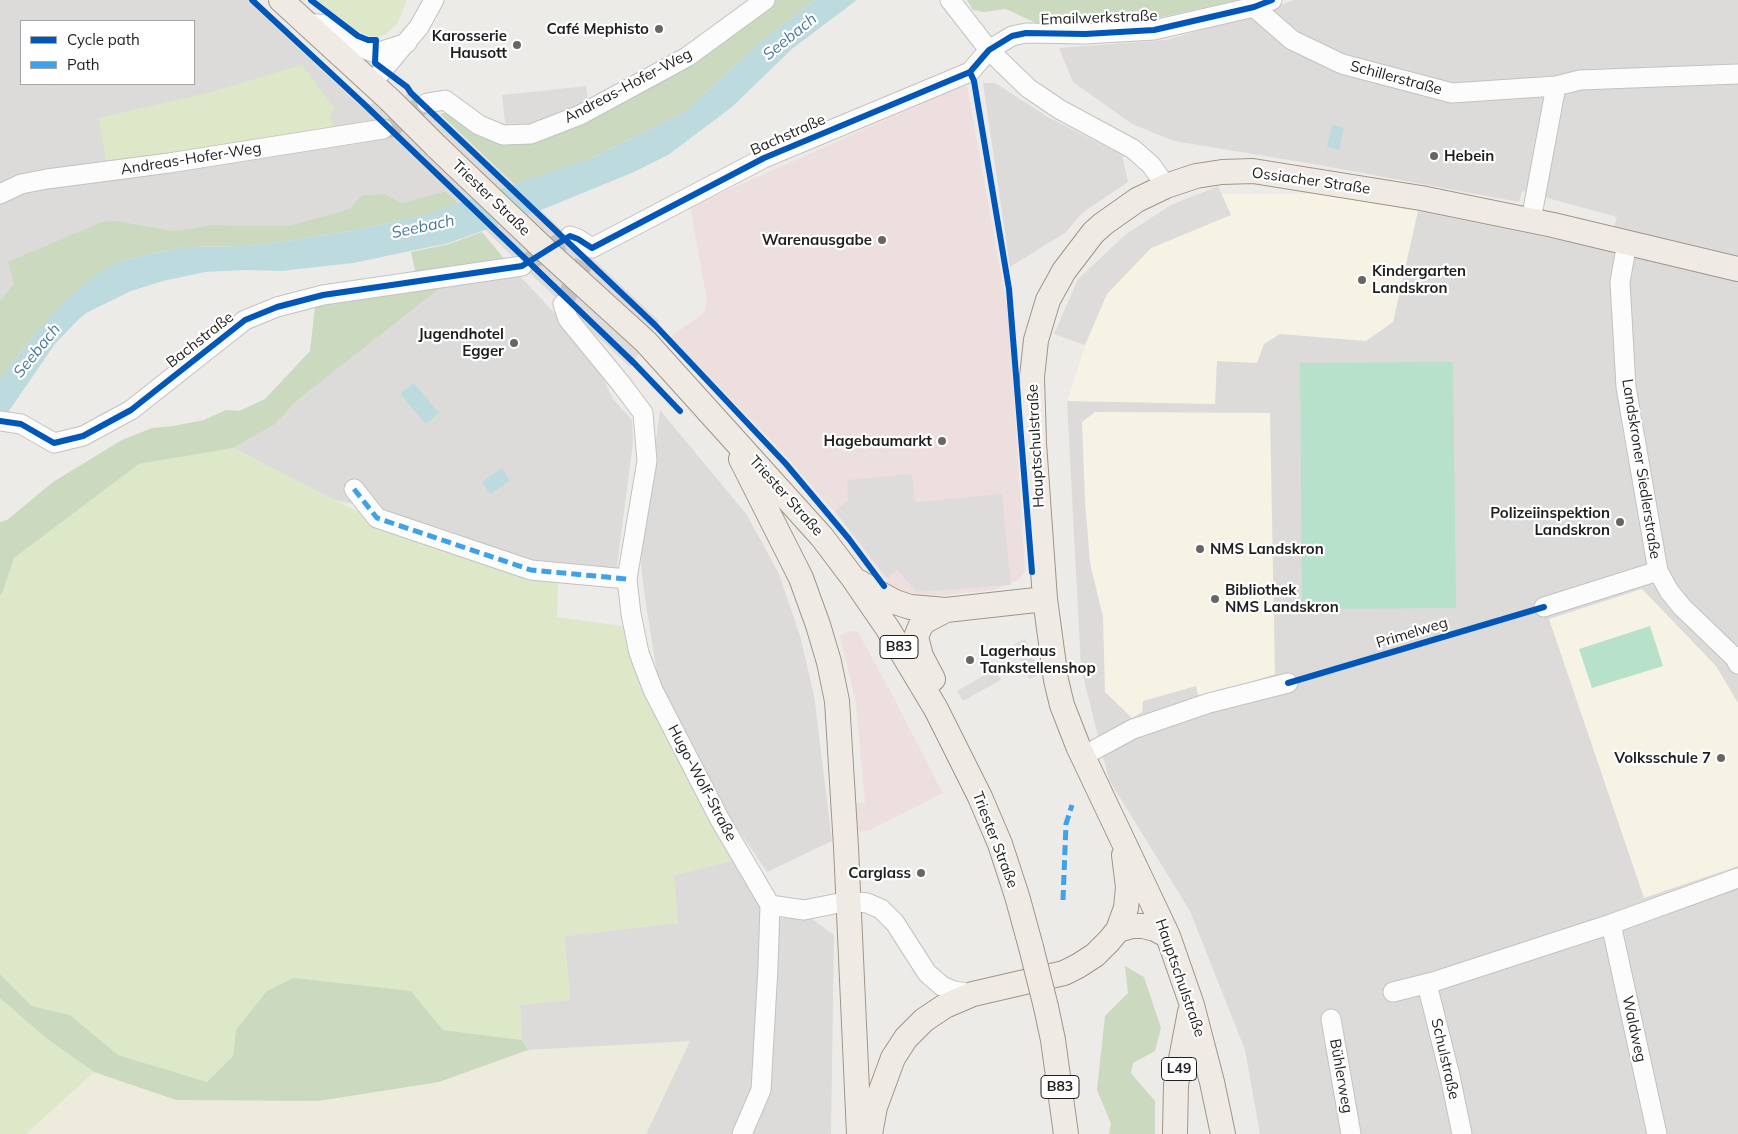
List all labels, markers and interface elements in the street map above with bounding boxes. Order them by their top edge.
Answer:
street label: Emailwerkstraße [1040,7,1158,29]
water label: Seebach [759,9,821,65]
legend [20,20,195,85]
place label: Café Mephisto [547,20,649,38]
marker: Café Mephisto [653,23,665,35]
place label: Karosserie Hausott [432,27,507,62]
text: Cycle path [67,30,140,49]
marker: Karosserie Hausott [511,39,523,51]
street label: Andreas-Hofer-Weg [561,45,695,127]
text: Path [67,55,99,74]
street label: Schillerstraße [1348,57,1444,99]
street label: Bachstraße [748,110,828,160]
street label: Andreas-Hofer-Weg [119,139,263,179]
place label: Hebein [1444,147,1494,165]
marker: Hebein [1428,150,1440,162]
street label: Triester Straße [448,156,534,240]
street label: Ossiacher Straße [1251,164,1371,198]
water label: Seebach [390,211,456,243]
place label: Warenausgabe [762,231,872,249]
marker: Warenausgabe [876,234,888,246]
place label: Kindergarten Landskron [1372,262,1466,297]
marker: Kindergarten Landskron [1356,274,1368,286]
street label: Bachstraße [163,308,237,372]
water label: Seebach [9,320,65,382]
place label: Jugendhotel Egger [418,325,504,360]
marker: Jugendhotel Egger [508,337,520,349]
street label: Landskroner Siedlerstraße [1618,378,1664,560]
street label: Hauptschulstraße [1024,384,1048,508]
place label: Hagebaumarkt [824,432,932,450]
marker: Hagebaumarkt [936,435,948,447]
street label: Triester Straße [745,452,827,540]
place label: Polizeiinspektion Landskron [1490,504,1610,539]
marker: Polizeiinspektion Landskron [1614,516,1626,528]
place label: NMS Landskron [1210,540,1324,558]
marker: NMS Landskron [1194,543,1206,555]
place label: Bibliothek NMS Landskron [1225,581,1339,616]
marker: Bibliothek NMS Landskron [1209,593,1221,605]
street label: Primelweg [1374,614,1450,652]
road number: B83 [880,636,918,659]
place label: Lagerhaus Tankstellenshop [980,642,1096,677]
marker: Lagerhaus Tankstellenshop [964,654,976,666]
street label: Hugo-Wolf-Straße [664,722,740,844]
place label: Volksschule 7 [1614,749,1711,767]
marker: Volksschule 7 [1715,752,1727,764]
street label: Triester Straße [968,789,1022,891]
place label: Carglass [848,864,911,882]
marker: Carglass [915,867,927,879]
street label: Hauptschulstraße [1151,917,1209,1039]
street label: Waldweg [1618,994,1650,1064]
street label: Schulstraße [1427,1017,1463,1101]
street label: Bühlerweg [1326,1037,1356,1115]
road number: L49 [1162,1058,1196,1080]
road number: B83 [1041,1076,1079,1098]

